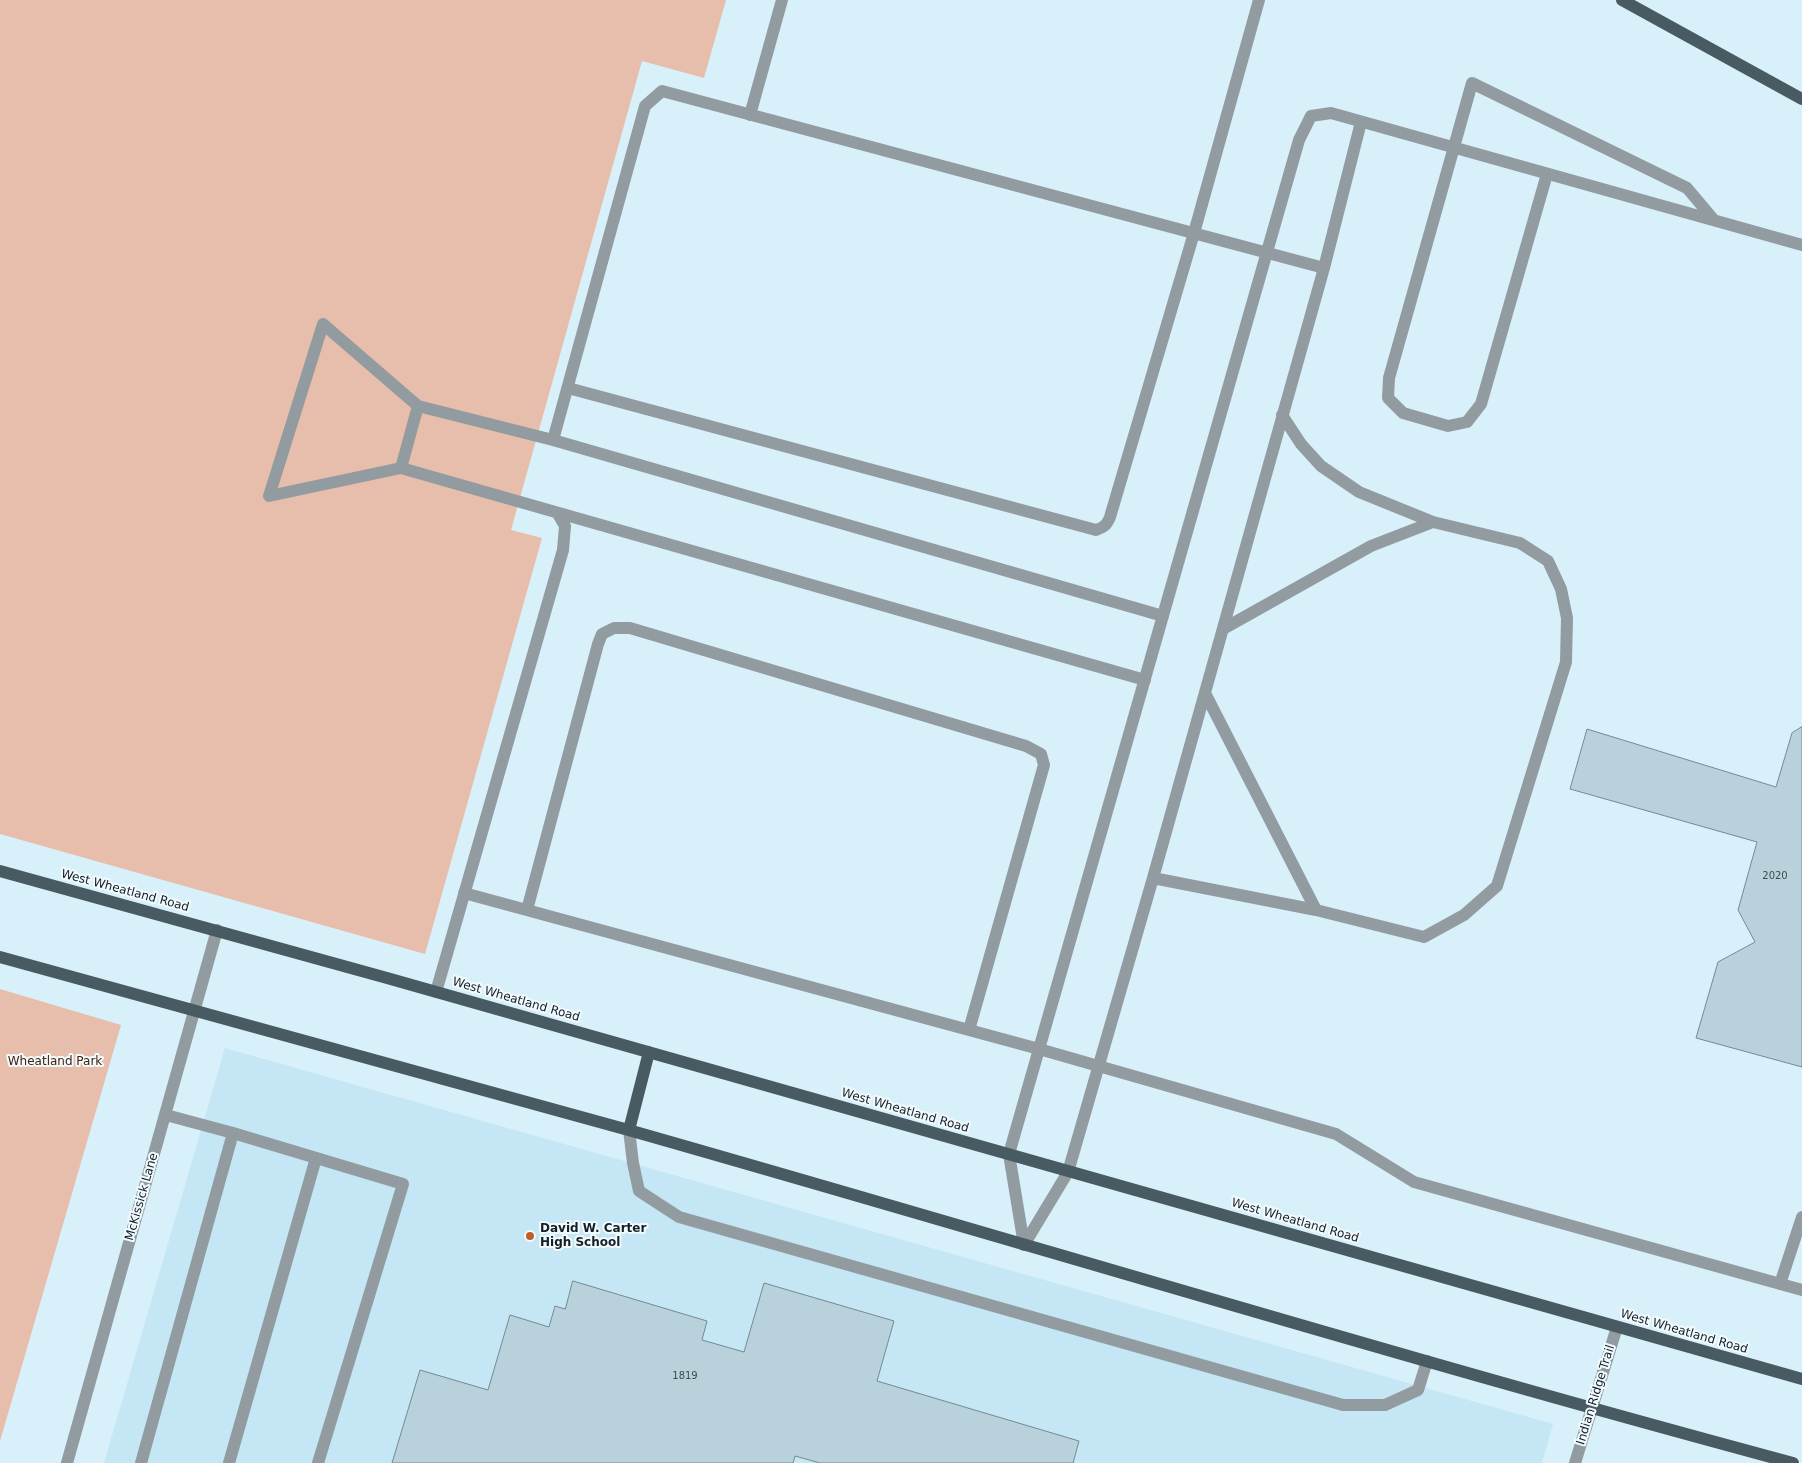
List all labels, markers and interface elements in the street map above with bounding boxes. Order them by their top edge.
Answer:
street label: West Wheatland Road [59,867,191,915]
house number: 2020 [1762,870,1788,882]
street label: West Wheatland Road [451,975,581,1025]
park label: Wheatland Park [8,1055,102,1069]
street label: West Wheatland Road [840,1086,970,1136]
street label: McKissick Lane [123,1152,161,1242]
street label: West Wheatland Road [1230,1196,1360,1246]
place label: David W. Carter High School [540,1222,646,1250]
marker: David W. Carter High School [524,1230,536,1242]
street label: West Wheatland Road [1619,1307,1749,1357]
street label: Indian Ridge Trail [1574,1343,1618,1447]
house number: 1819 [672,1370,698,1382]

